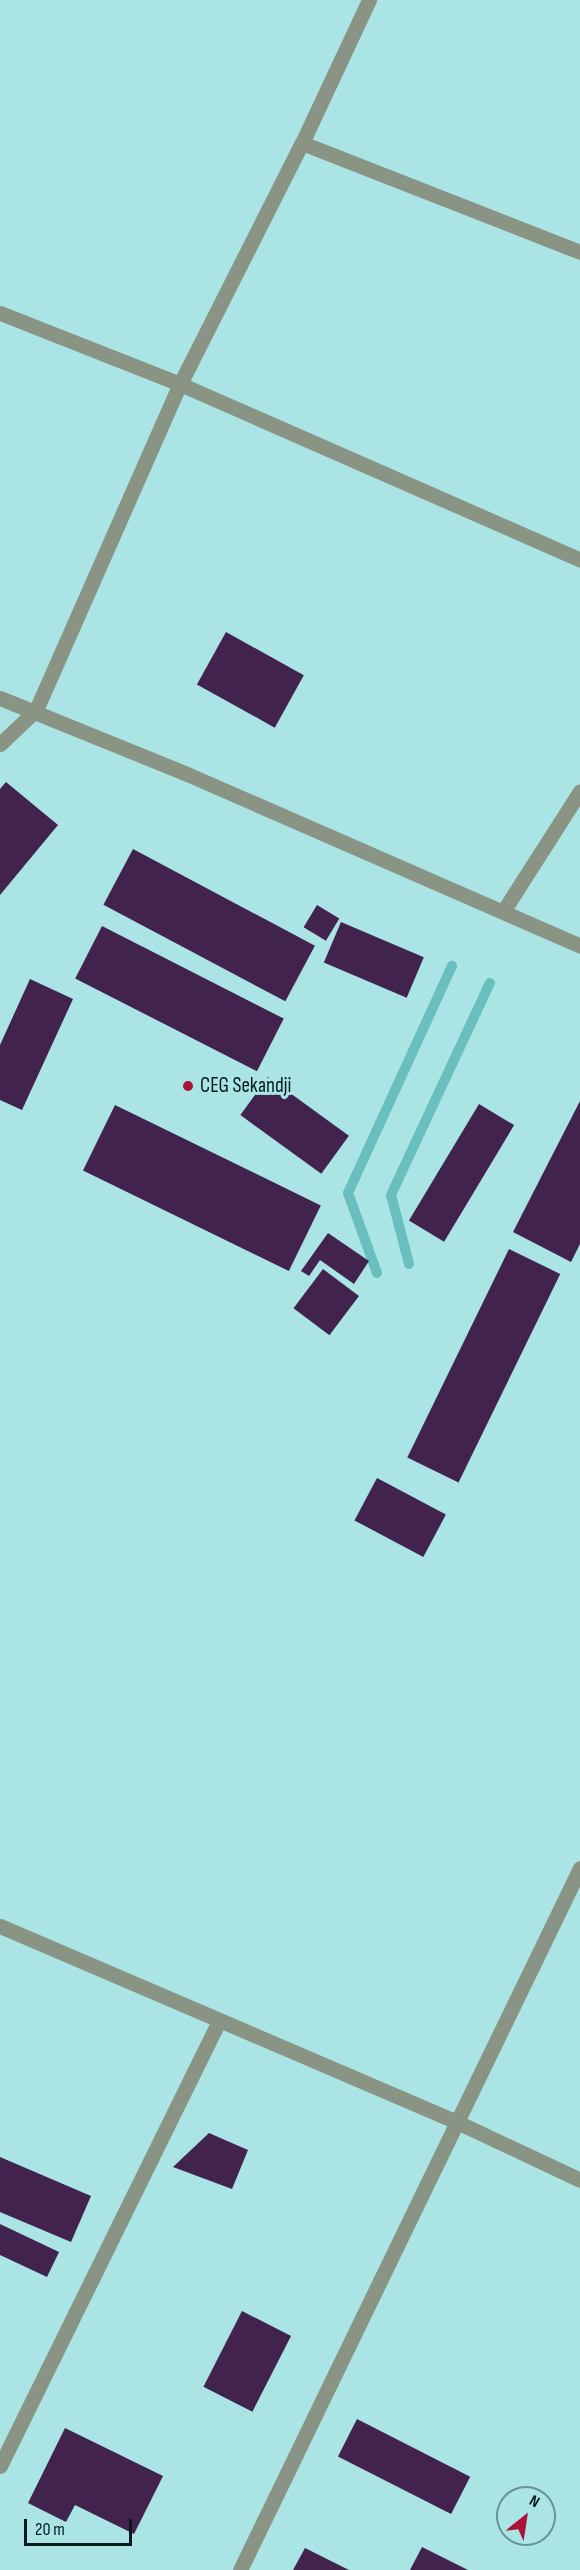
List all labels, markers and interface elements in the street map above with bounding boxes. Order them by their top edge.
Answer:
place label: CEG Sekandji [200,1073,291,1099]
marker: CEG Sekandji [181,1079,195,1093]
north arrow [496,2486,556,2546]
text: N [526,2491,543,2512]
scale bar [27,2507,135,2545]
text: 20 m [35,2519,65,2540]

